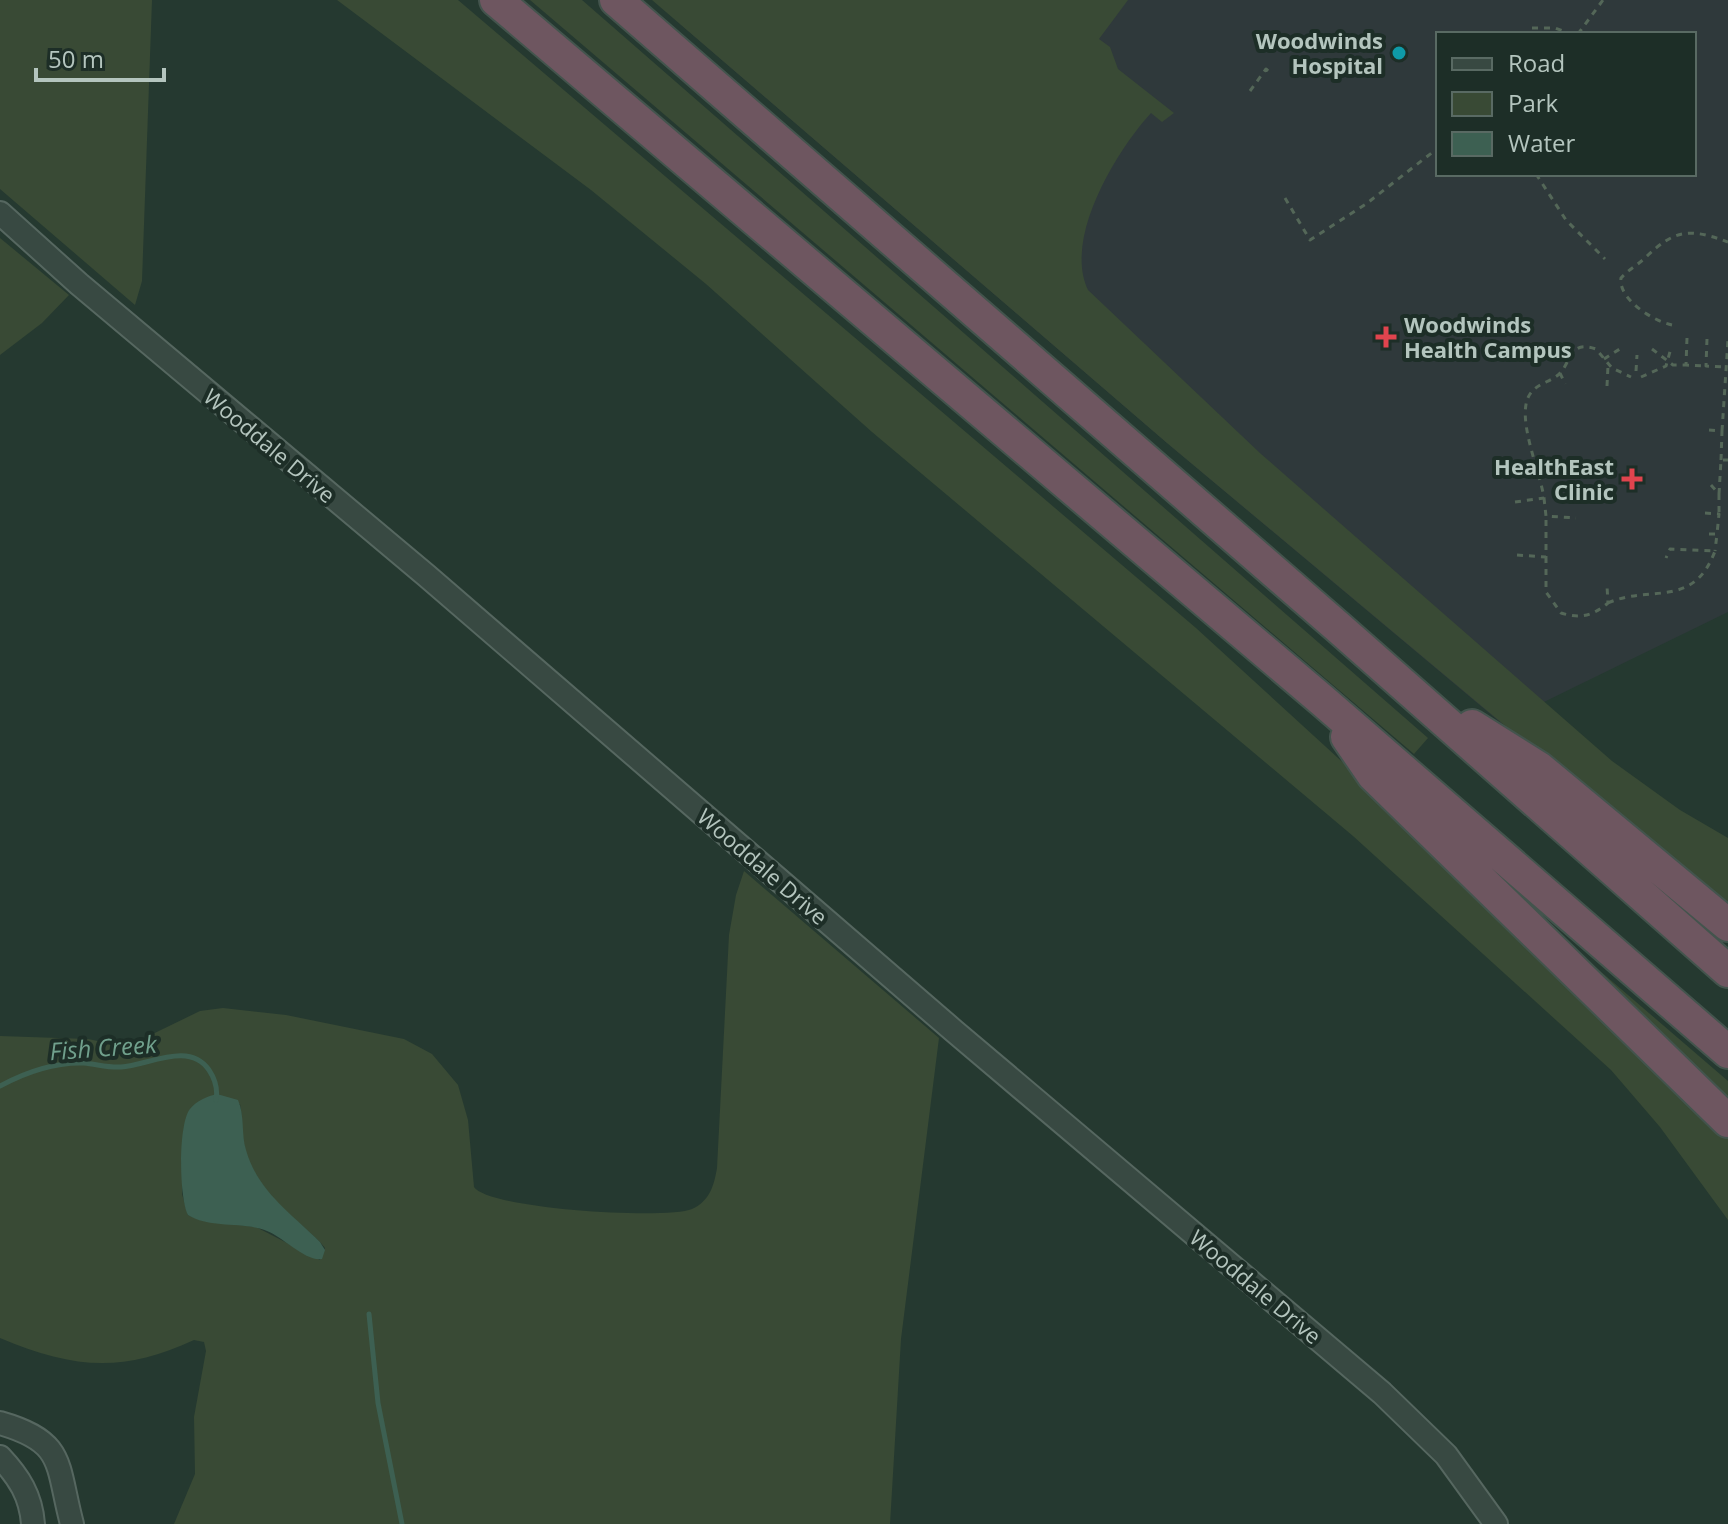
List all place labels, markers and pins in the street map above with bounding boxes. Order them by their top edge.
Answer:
place label: Woodwinds Hospital [1256,25,1383,80]
marker: Woodwinds Hospital [1390,44,1408,62]
place label: Woodwinds Health Campus [1404,309,1572,364]
marker: Woodwinds Health Campus [1375,326,1397,348]
place label: HealthEast Clinic [1494,451,1614,506]
marker: HealthEast Clinic [1621,468,1643,490]

